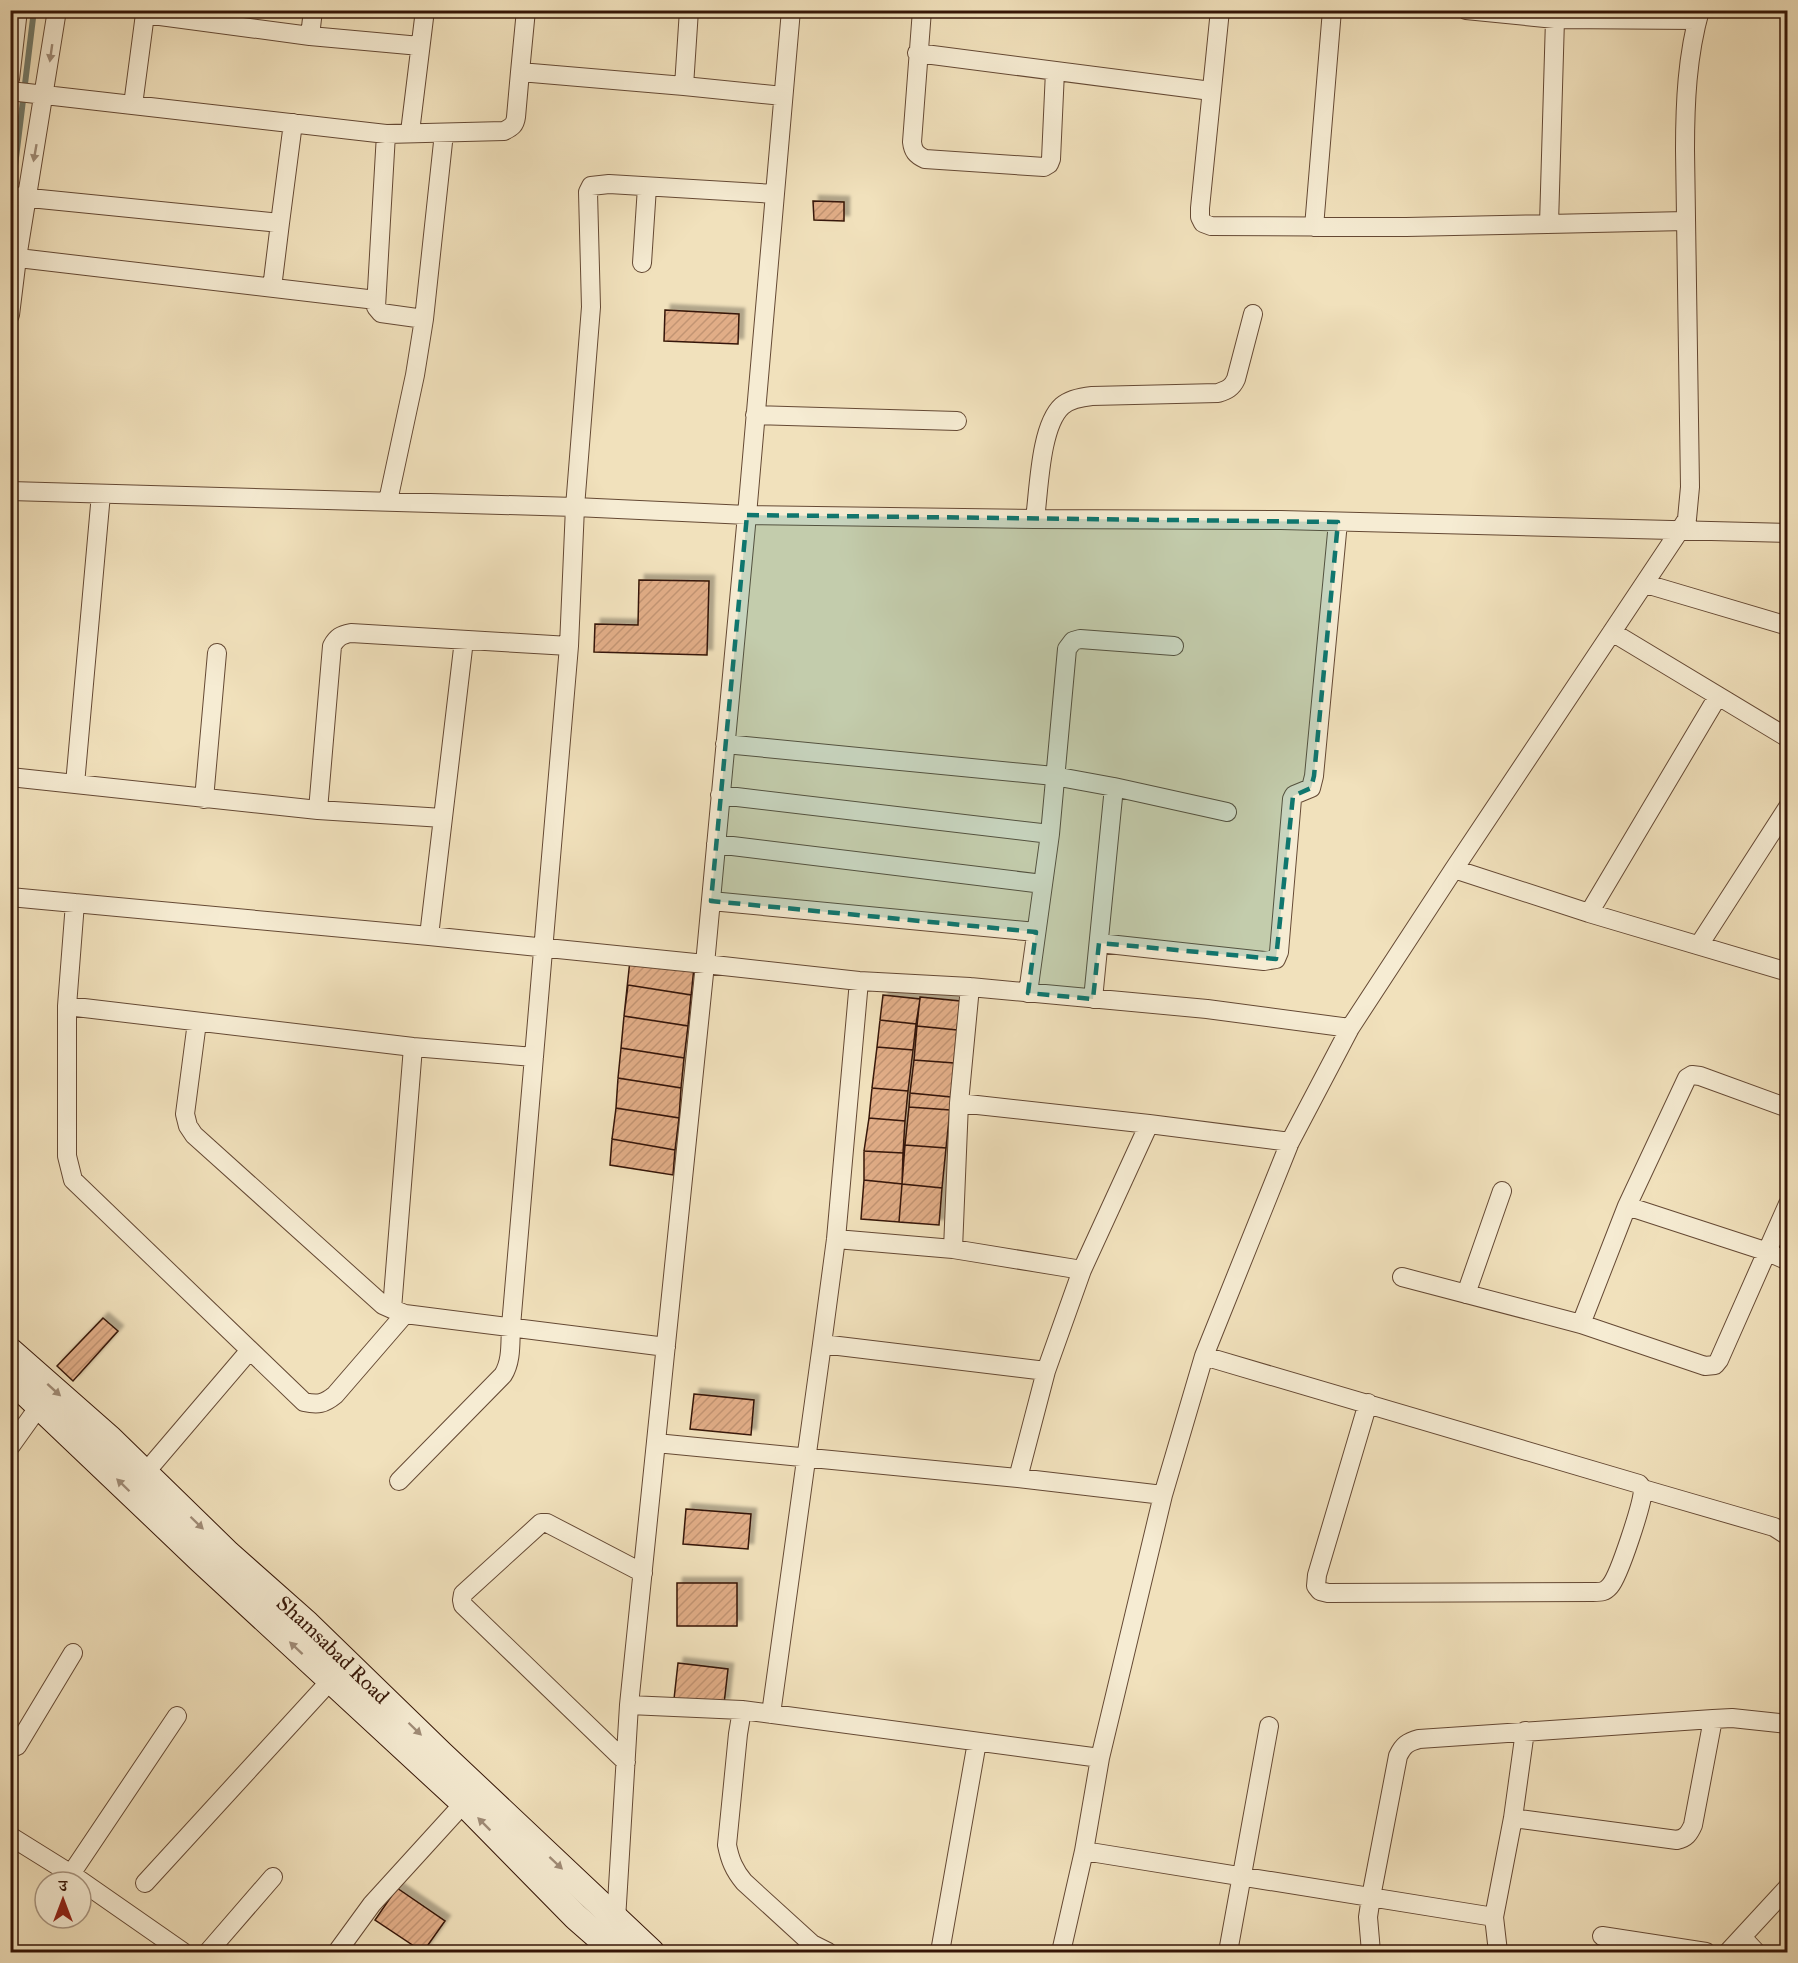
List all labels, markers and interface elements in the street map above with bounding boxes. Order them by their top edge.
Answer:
one-way arrow [46,43,55,62]
one-way arrow [30,144,39,163]
one-way arrow [46,1383,61,1396]
one-way arrow [116,1478,131,1492]
one-way arrow [189,1516,204,1530]
street label: Shamsabad Road [271,1590,395,1710]
one-way arrow [289,1641,303,1655]
one-way arrow [407,1721,421,1735]
one-way arrow [478,1817,492,1831]
one-way arrow [548,1856,562,1870]
north arrow [33,1870,93,1930]
text: उ [58,1876,69,1895]

